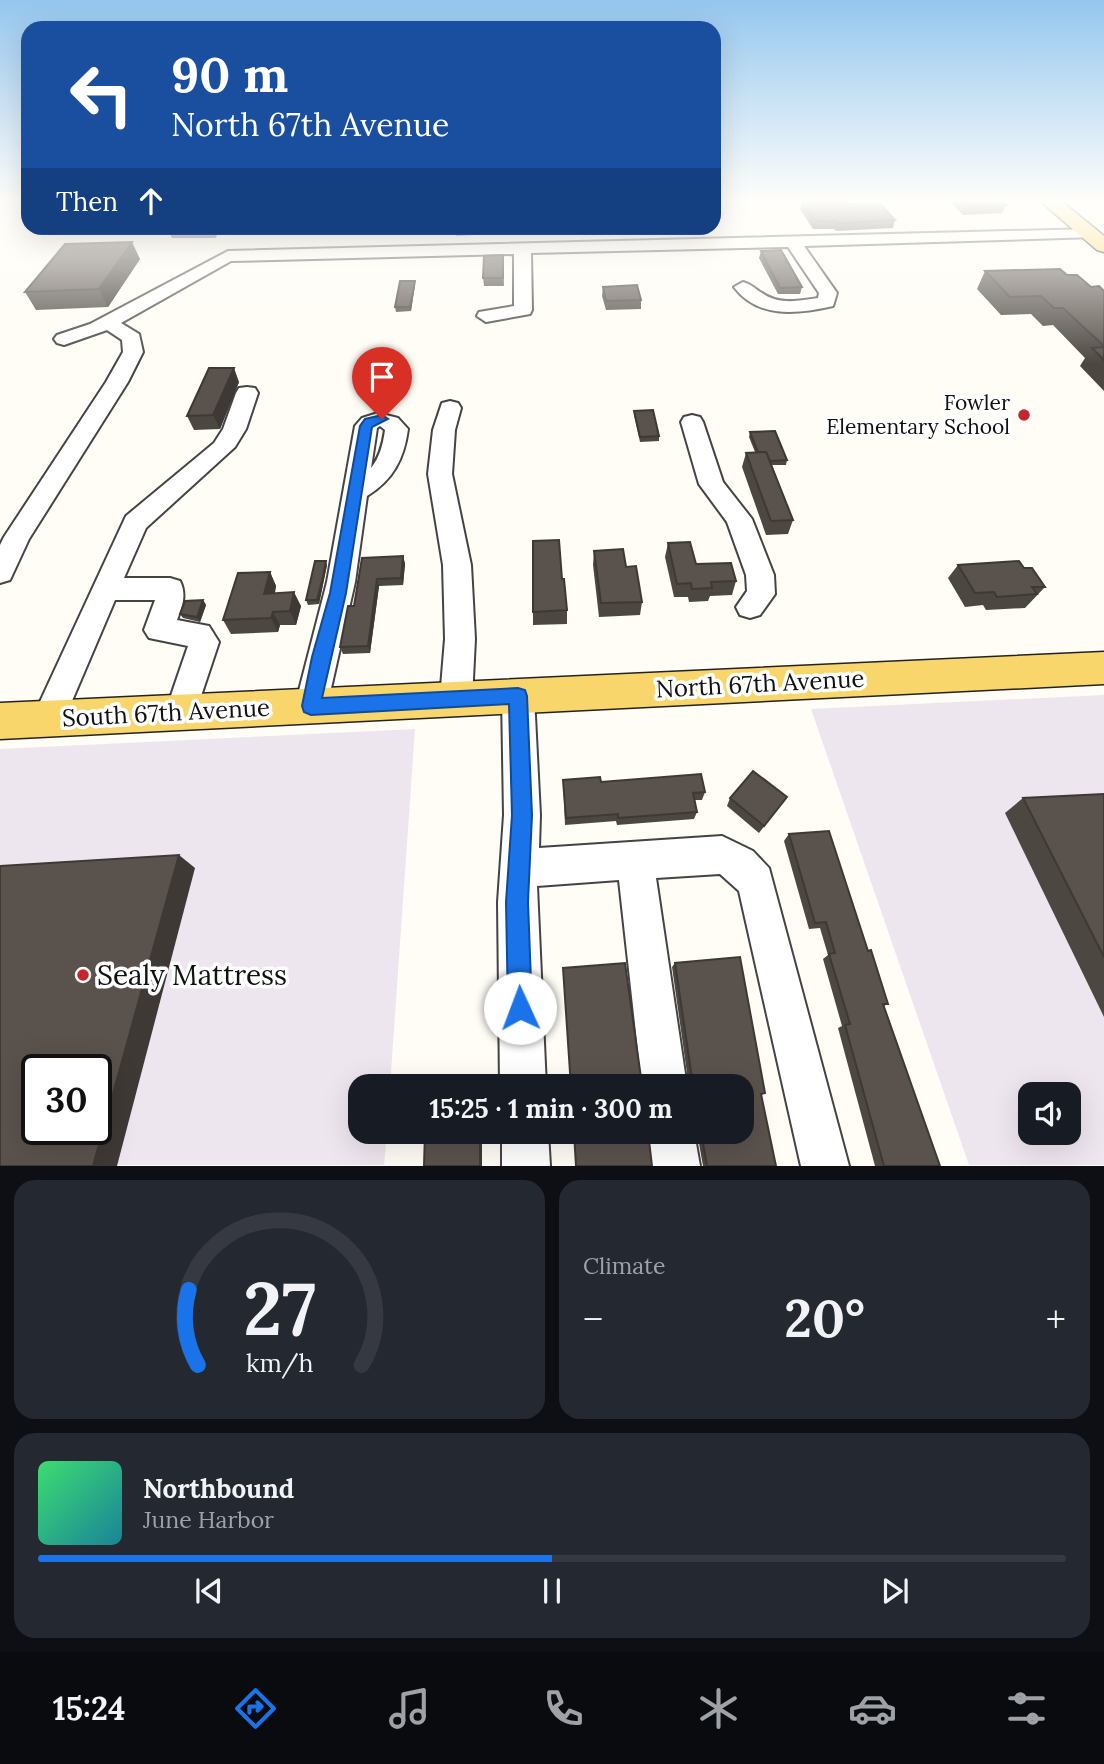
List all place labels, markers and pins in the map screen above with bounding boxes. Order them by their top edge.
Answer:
pin [352,347,412,419]
place label: Fowler Elementary School [826,389,1010,440]
marker: Fowler Elementary School [1016,407,1032,423]
place label: Sealy Mattress [97,957,287,993]
marker: Sealy Mattress [75,967,91,983]

